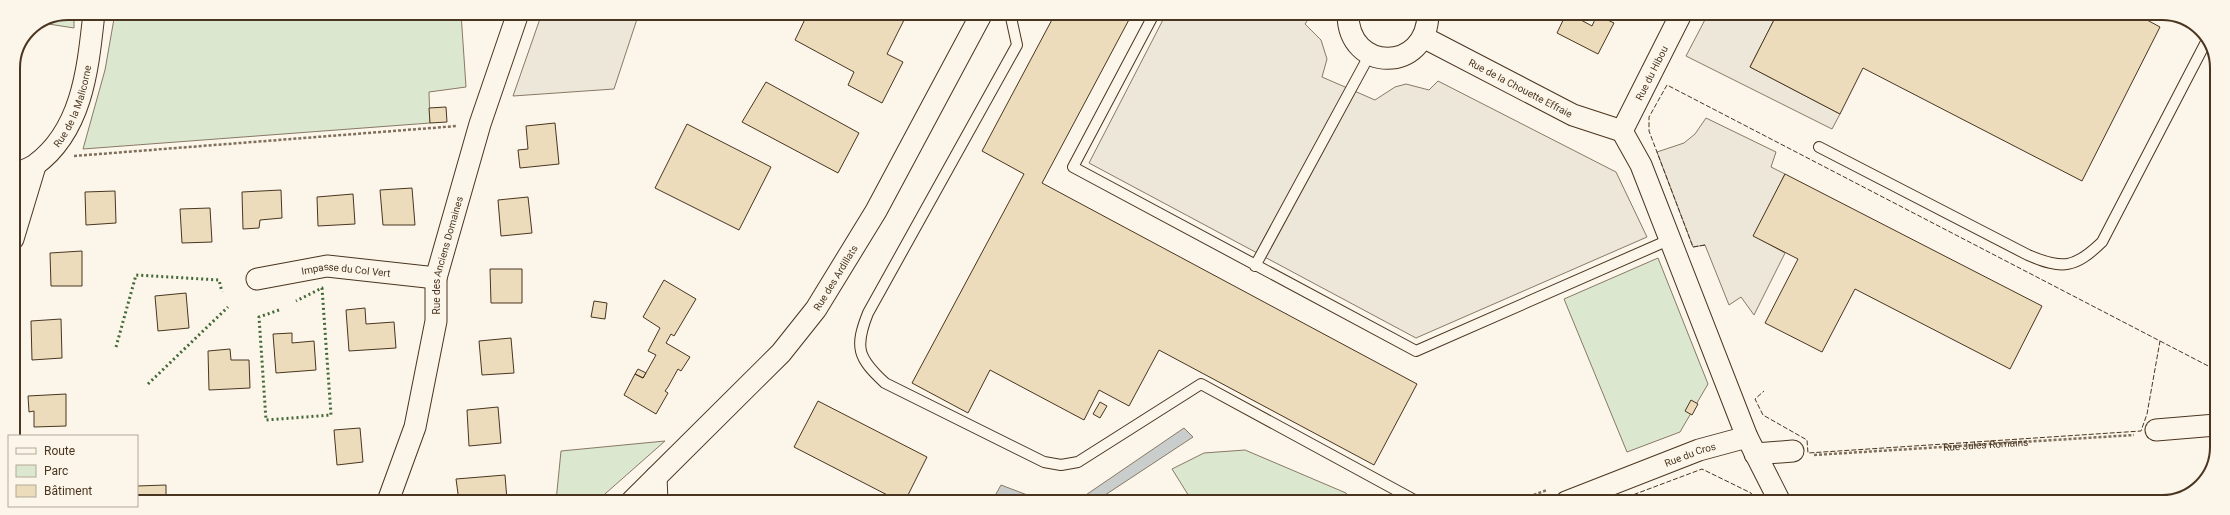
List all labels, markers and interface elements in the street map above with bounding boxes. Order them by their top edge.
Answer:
street label: Rue du Hibou [1633,44,1670,102]
street label: Rue de la Chouette Effraie [1467,57,1574,120]
street label: Rue de la Malicorne [51,64,93,149]
street label: Rue des Anciens Domaines [431,195,465,314]
street label: Rue des Ardillats [811,243,860,313]
street label: Impasse du Col Vert [300,261,391,279]
legend [8,435,138,507]
street label: Rue Jules Romains [1943,437,2029,453]
street label: Rue du Cros [1663,441,1717,469]
text: Route [44,444,75,458]
text: Parc [44,464,68,478]
text: Bâtiment [44,484,92,498]

